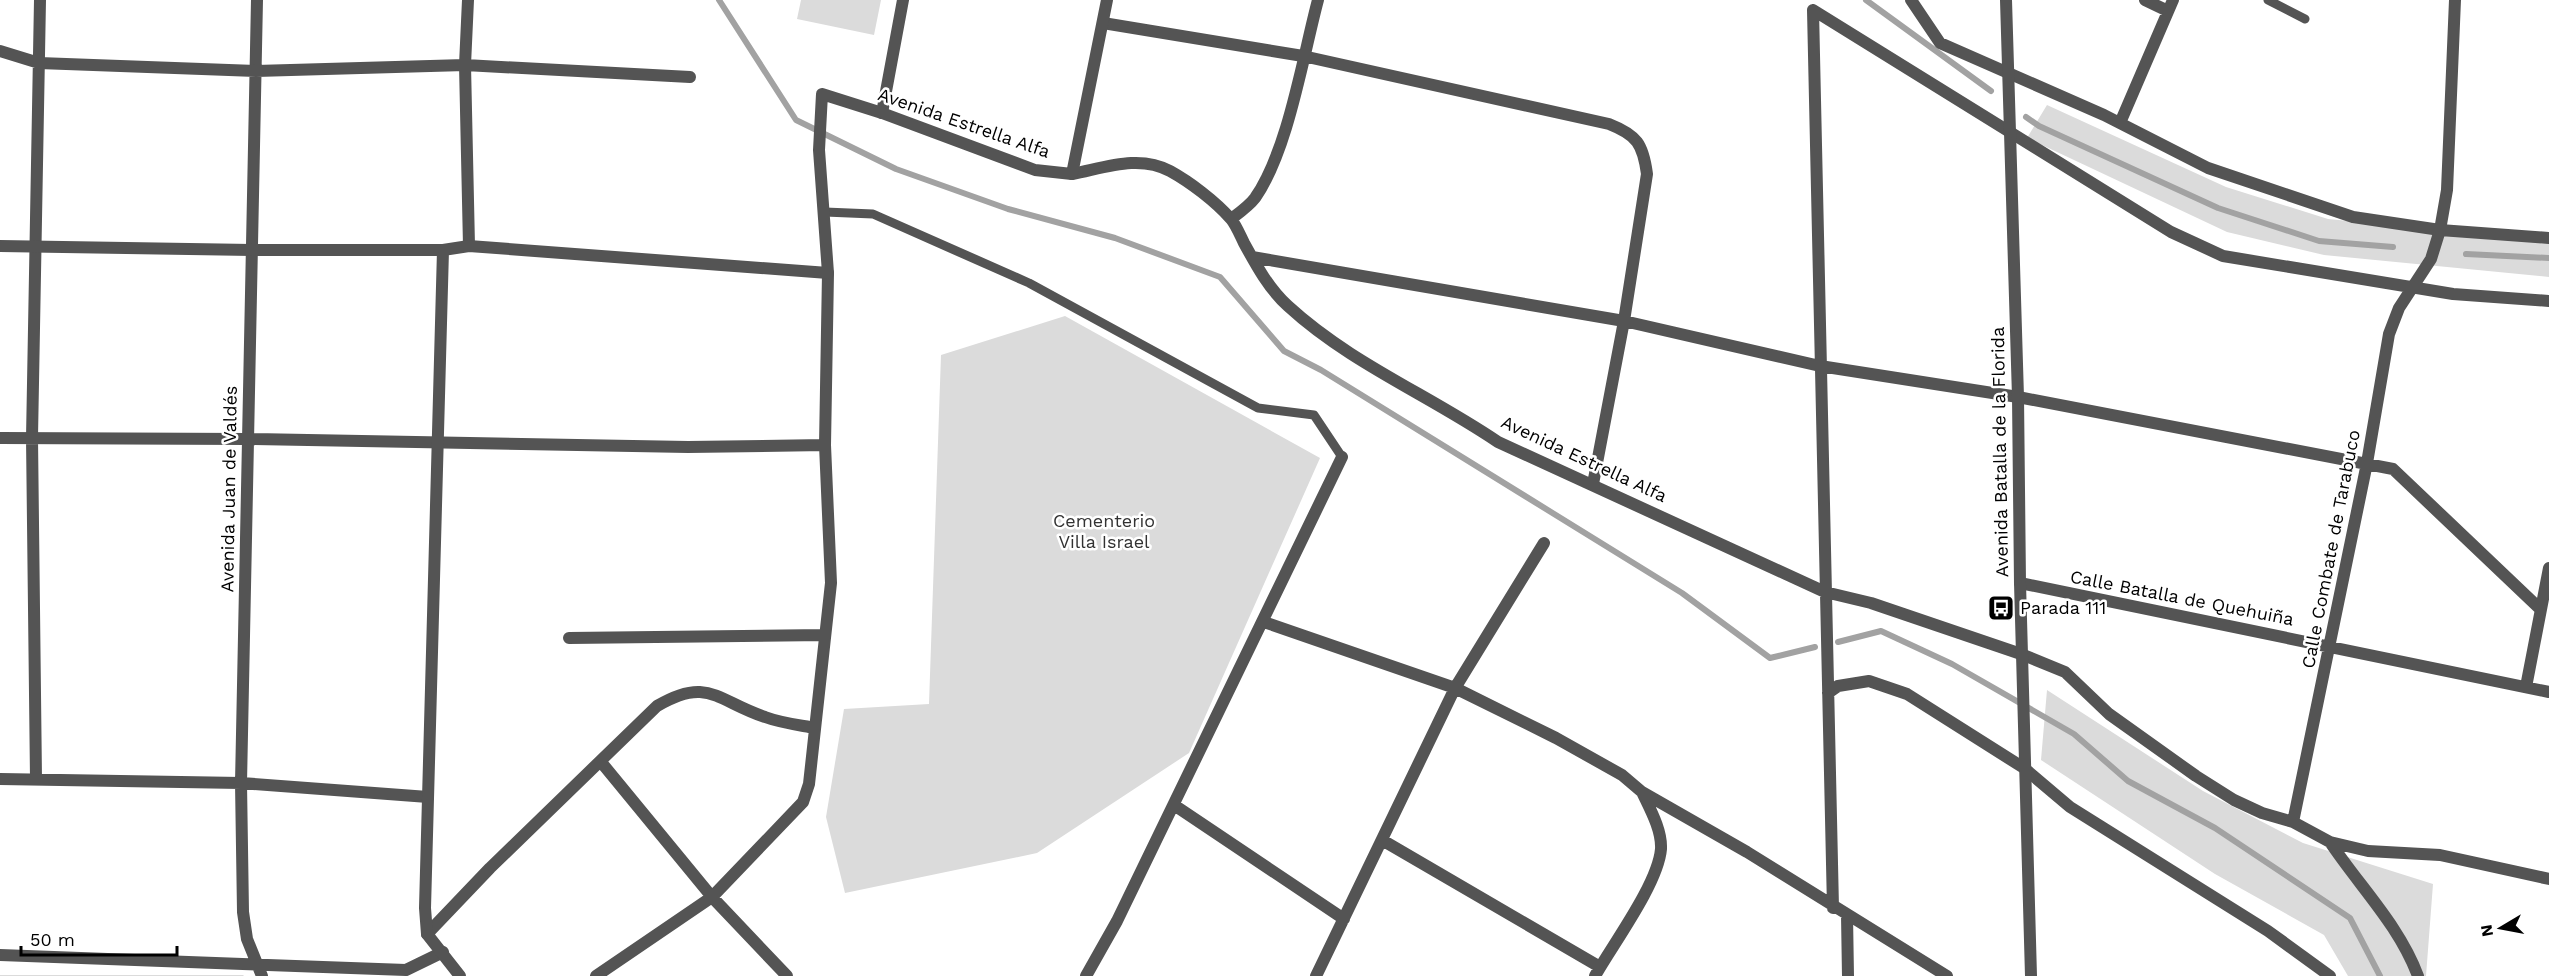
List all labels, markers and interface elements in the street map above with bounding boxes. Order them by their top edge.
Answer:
street label: Avenida Estrella Alfa [875,83,1053,162]
street label: Avenida Batalla de la Florida [1987,327,2012,577]
street label: Avenida Juan de Valdés [216,385,241,593]
street label: Avenida Estrella Alfa [1498,411,1670,506]
street label: Calle Combate de Tarabuco [2297,428,2364,670]
park label: Cementerio Villa Israel [1053,510,1155,552]
street label: Calle Batalla de Quehuiña [2068,566,2296,630]
bus stop icon: Parada 111 [1986,593,2016,623]
place label: Parada 111 [2020,597,2106,618]
north arrow [2471,898,2531,958]
scale bar [21,919,177,957]
text: N [2476,923,2497,938]
text: 50 m [30,929,75,950]

